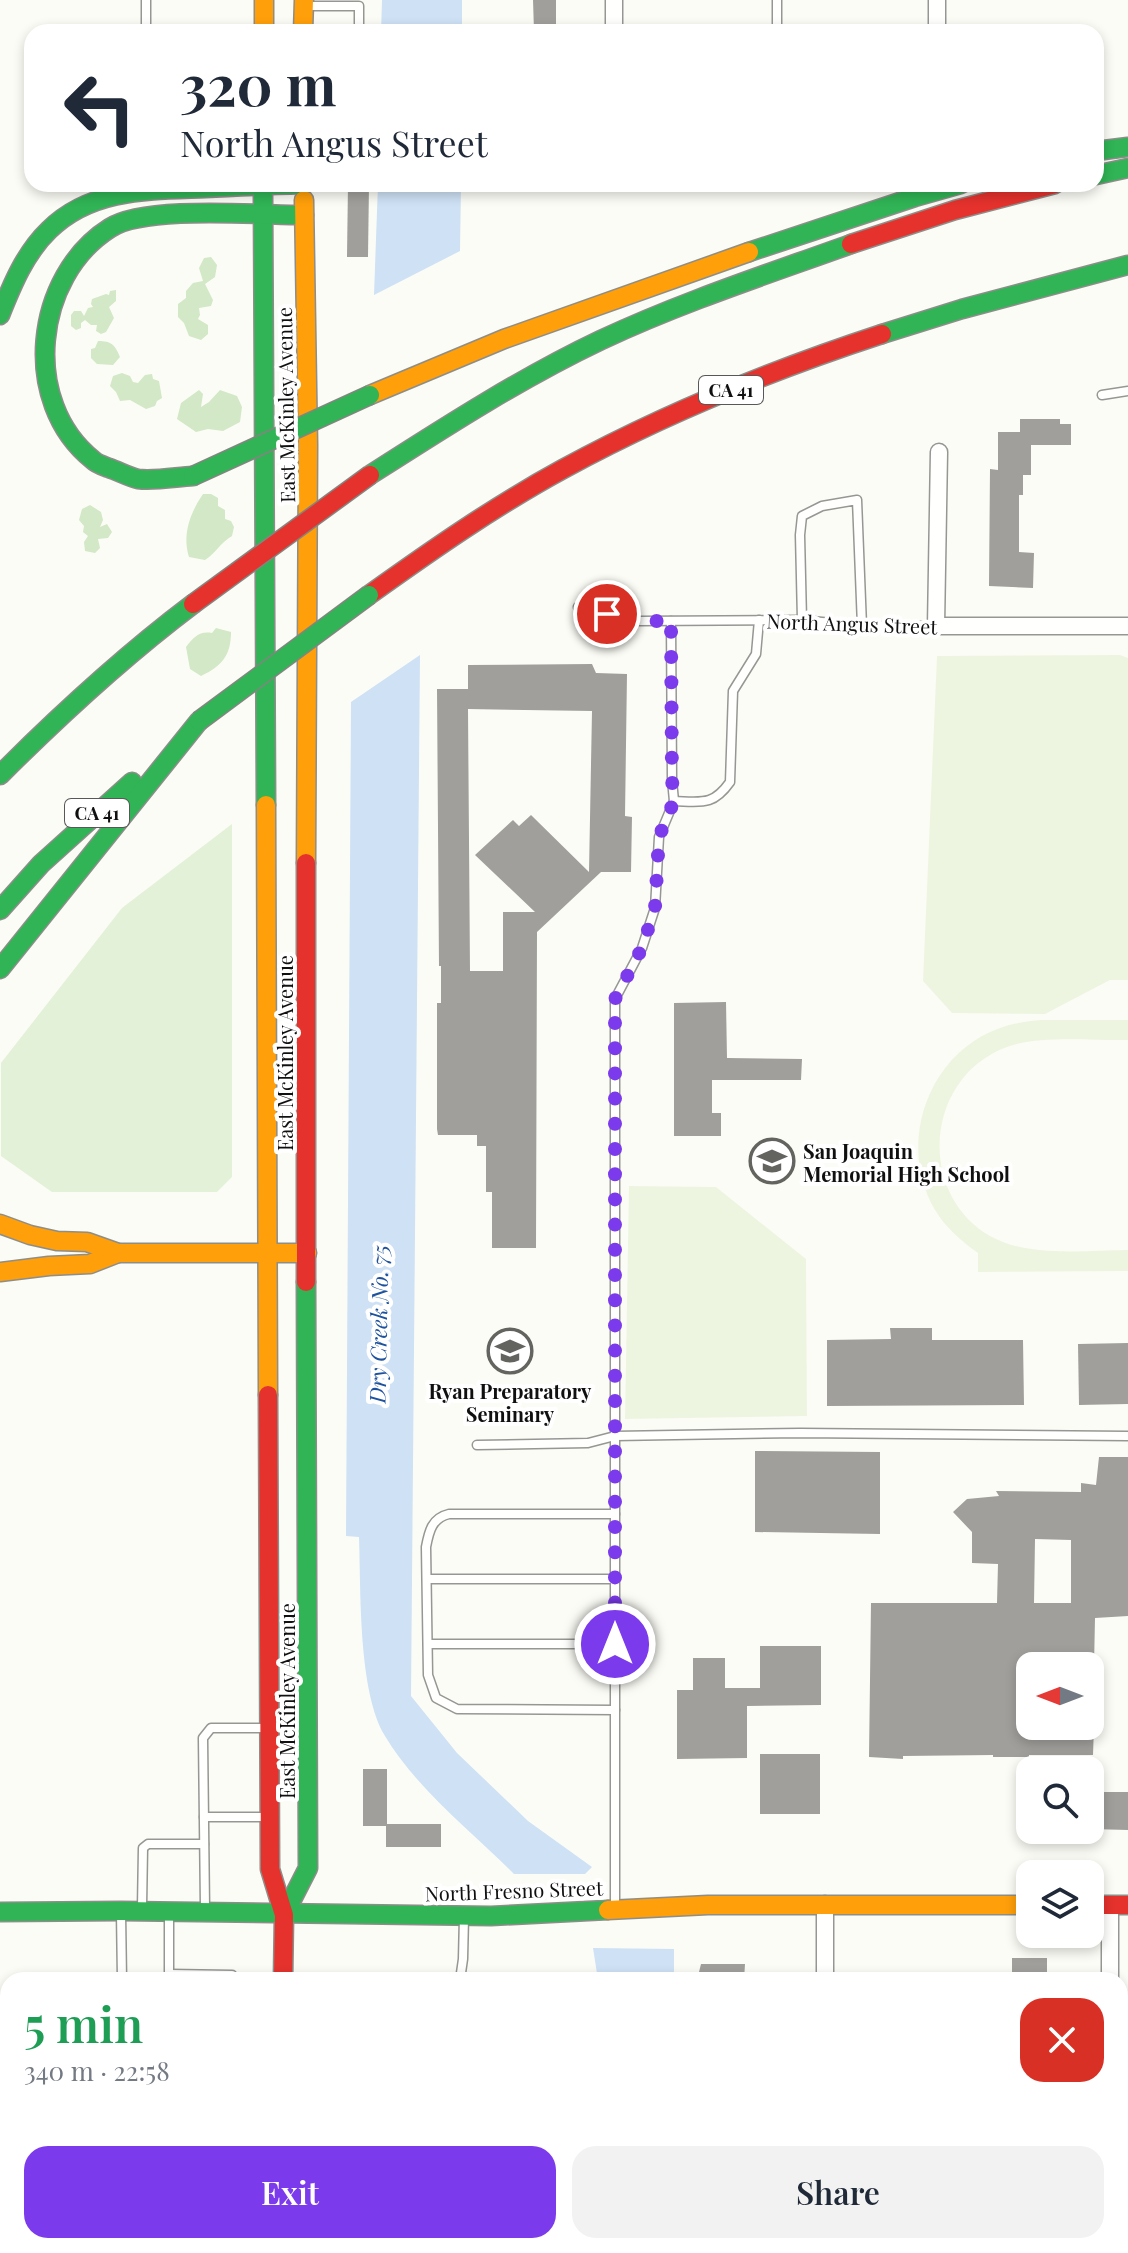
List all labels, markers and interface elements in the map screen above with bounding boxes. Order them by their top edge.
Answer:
text: 320 m [180,46,336,121]
icon: left [48,56,152,160]
text: North Angus Street [180,118,488,166]
street label: East McKinley Avenue [270,307,300,503]
road number: CA 41 [699,376,763,404]
pin [573,580,641,648]
icon: arrive [585,592,629,636]
street label: North Angus Street [766,607,939,640]
road number: CA 41 [65,799,129,827]
street label: East McKinley Avenue [271,955,298,1151]
school or university icon: San Joaquin Memorial High School [748,1137,796,1185]
place label: San Joaquin Memorial High School [803,1137,1010,1187]
water label: Dry Creek No. 75 [362,1244,394,1405]
school or university icon: Ryan Preparatory Seminary [486,1327,534,1375]
place label: Ryan Preparatory Seminary [428,1377,592,1427]
position arrow [573,1602,657,1686]
street label: East McKinley Avenue [273,1603,300,1799]
north arrow [1016,1652,1104,1740]
map controls [1016,1652,1104,1948]
button: search [1016,1756,1104,1844]
button: layers [1016,1860,1104,1948]
street label: North Fresno Street [425,1873,604,1907]
text: 5 min [24,1991,143,2055]
button: close [1020,1998,1104,2082]
text: 340 m · 22:58 [24,2053,170,2088]
button: Exit [24,2146,556,2238]
button: Share [572,2146,1104,2238]

